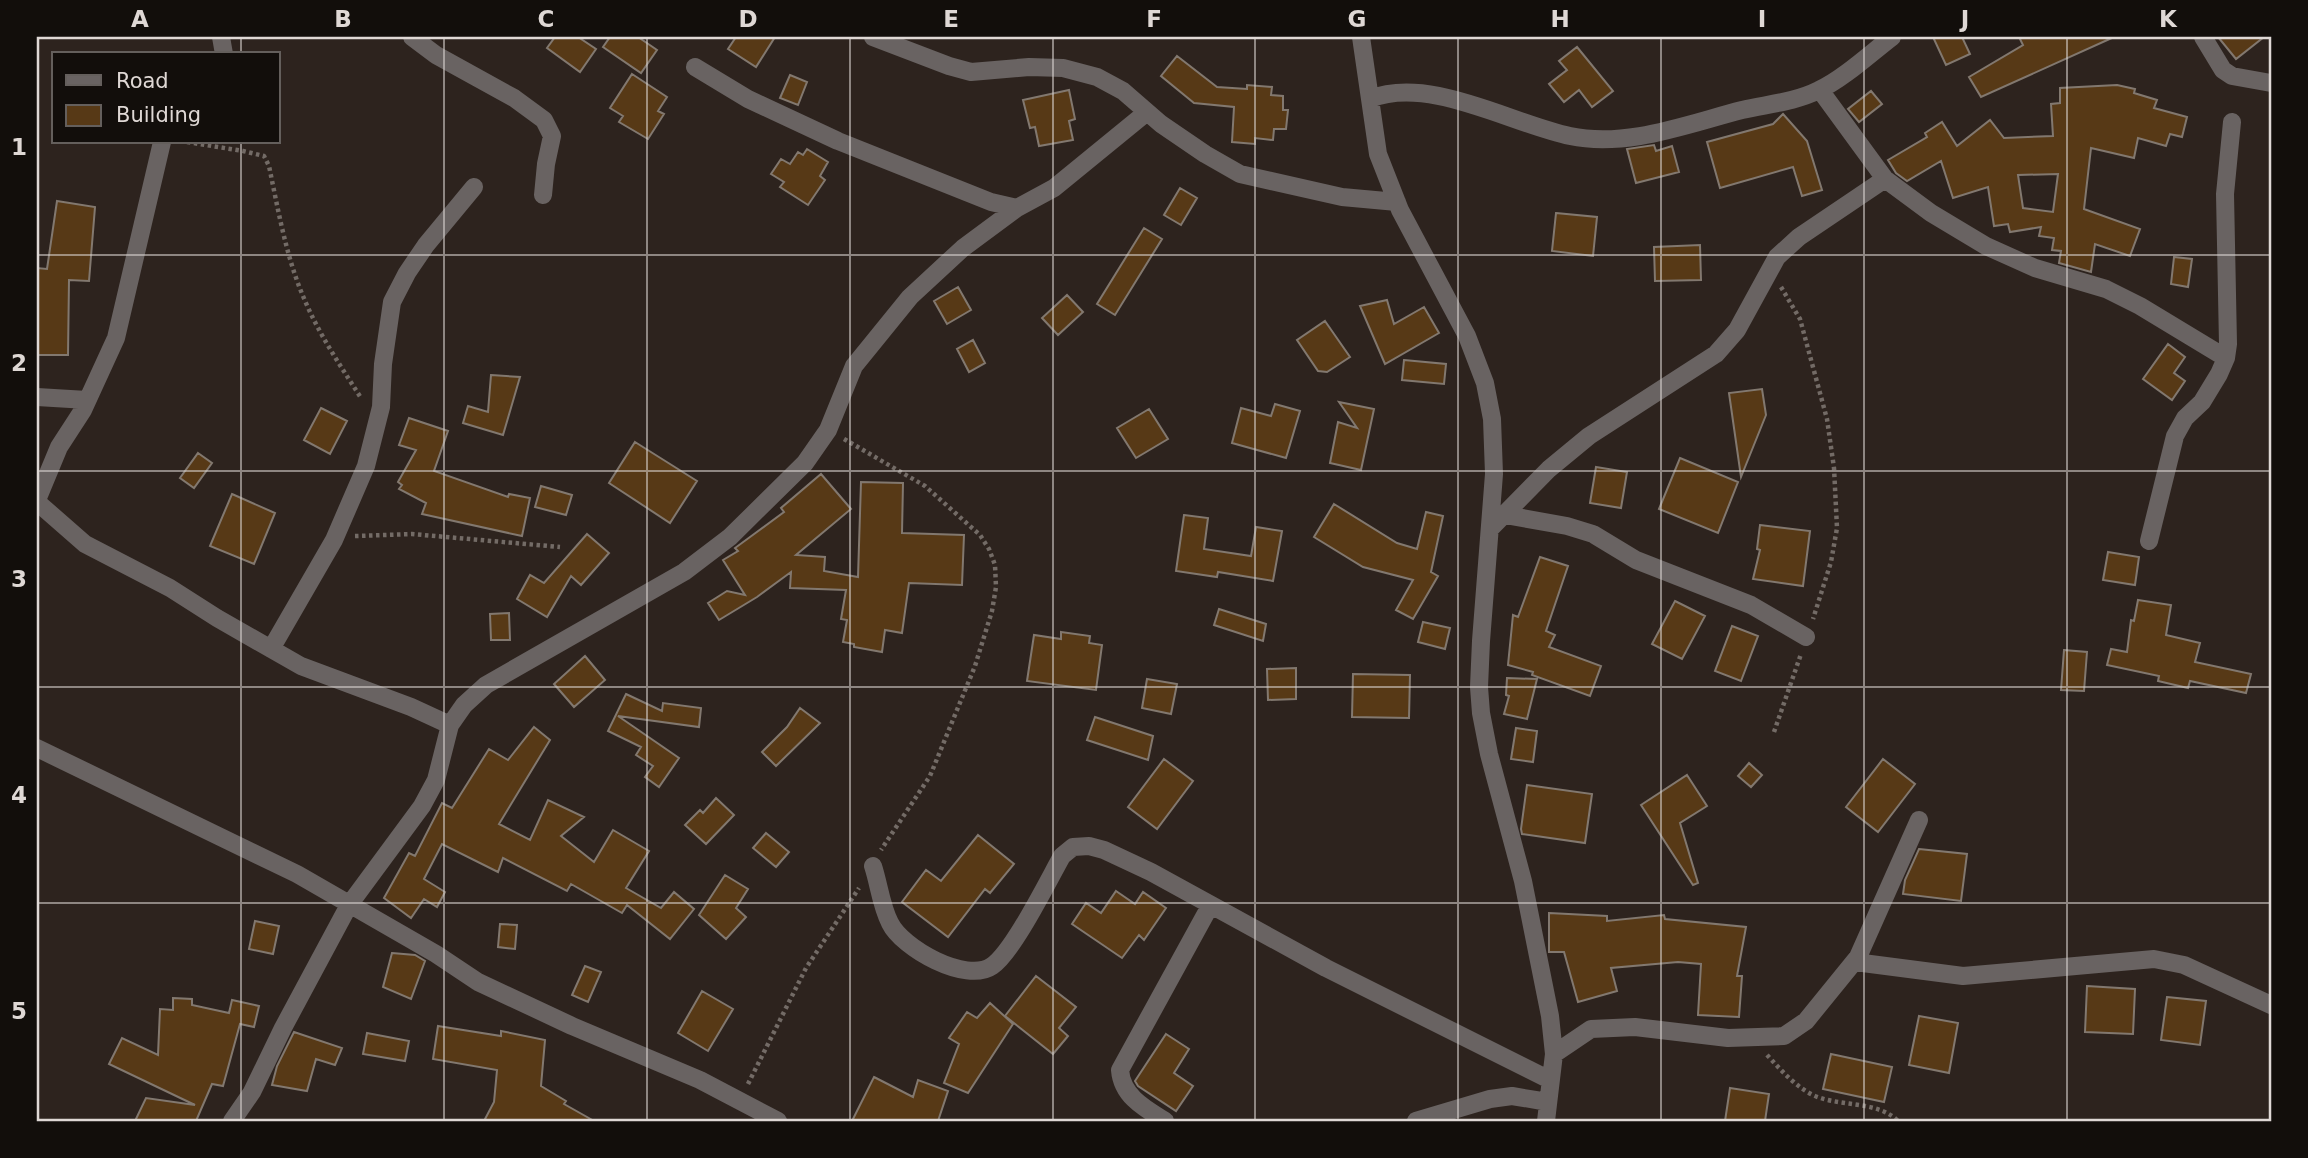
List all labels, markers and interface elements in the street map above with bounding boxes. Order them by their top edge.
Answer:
text: A [131,6,149,32]
text: B [334,6,352,32]
text: C [538,6,554,32]
text: D [738,6,758,32]
text: E [943,6,959,32]
text: F [1146,6,1162,32]
text: G [1348,6,1366,32]
text: H [1550,6,1570,32]
text: I [1758,6,1766,32]
text: J [1959,6,1969,32]
text: K [2159,6,2178,32]
legend [52,52,280,144]
text: Road [116,69,169,93]
text: Building [116,103,201,127]
text: 1 [11,134,27,160]
text: 2 [11,350,27,376]
text: 3 [11,566,27,592]
text: 4 [11,782,27,808]
text: 5 [11,998,27,1024]

